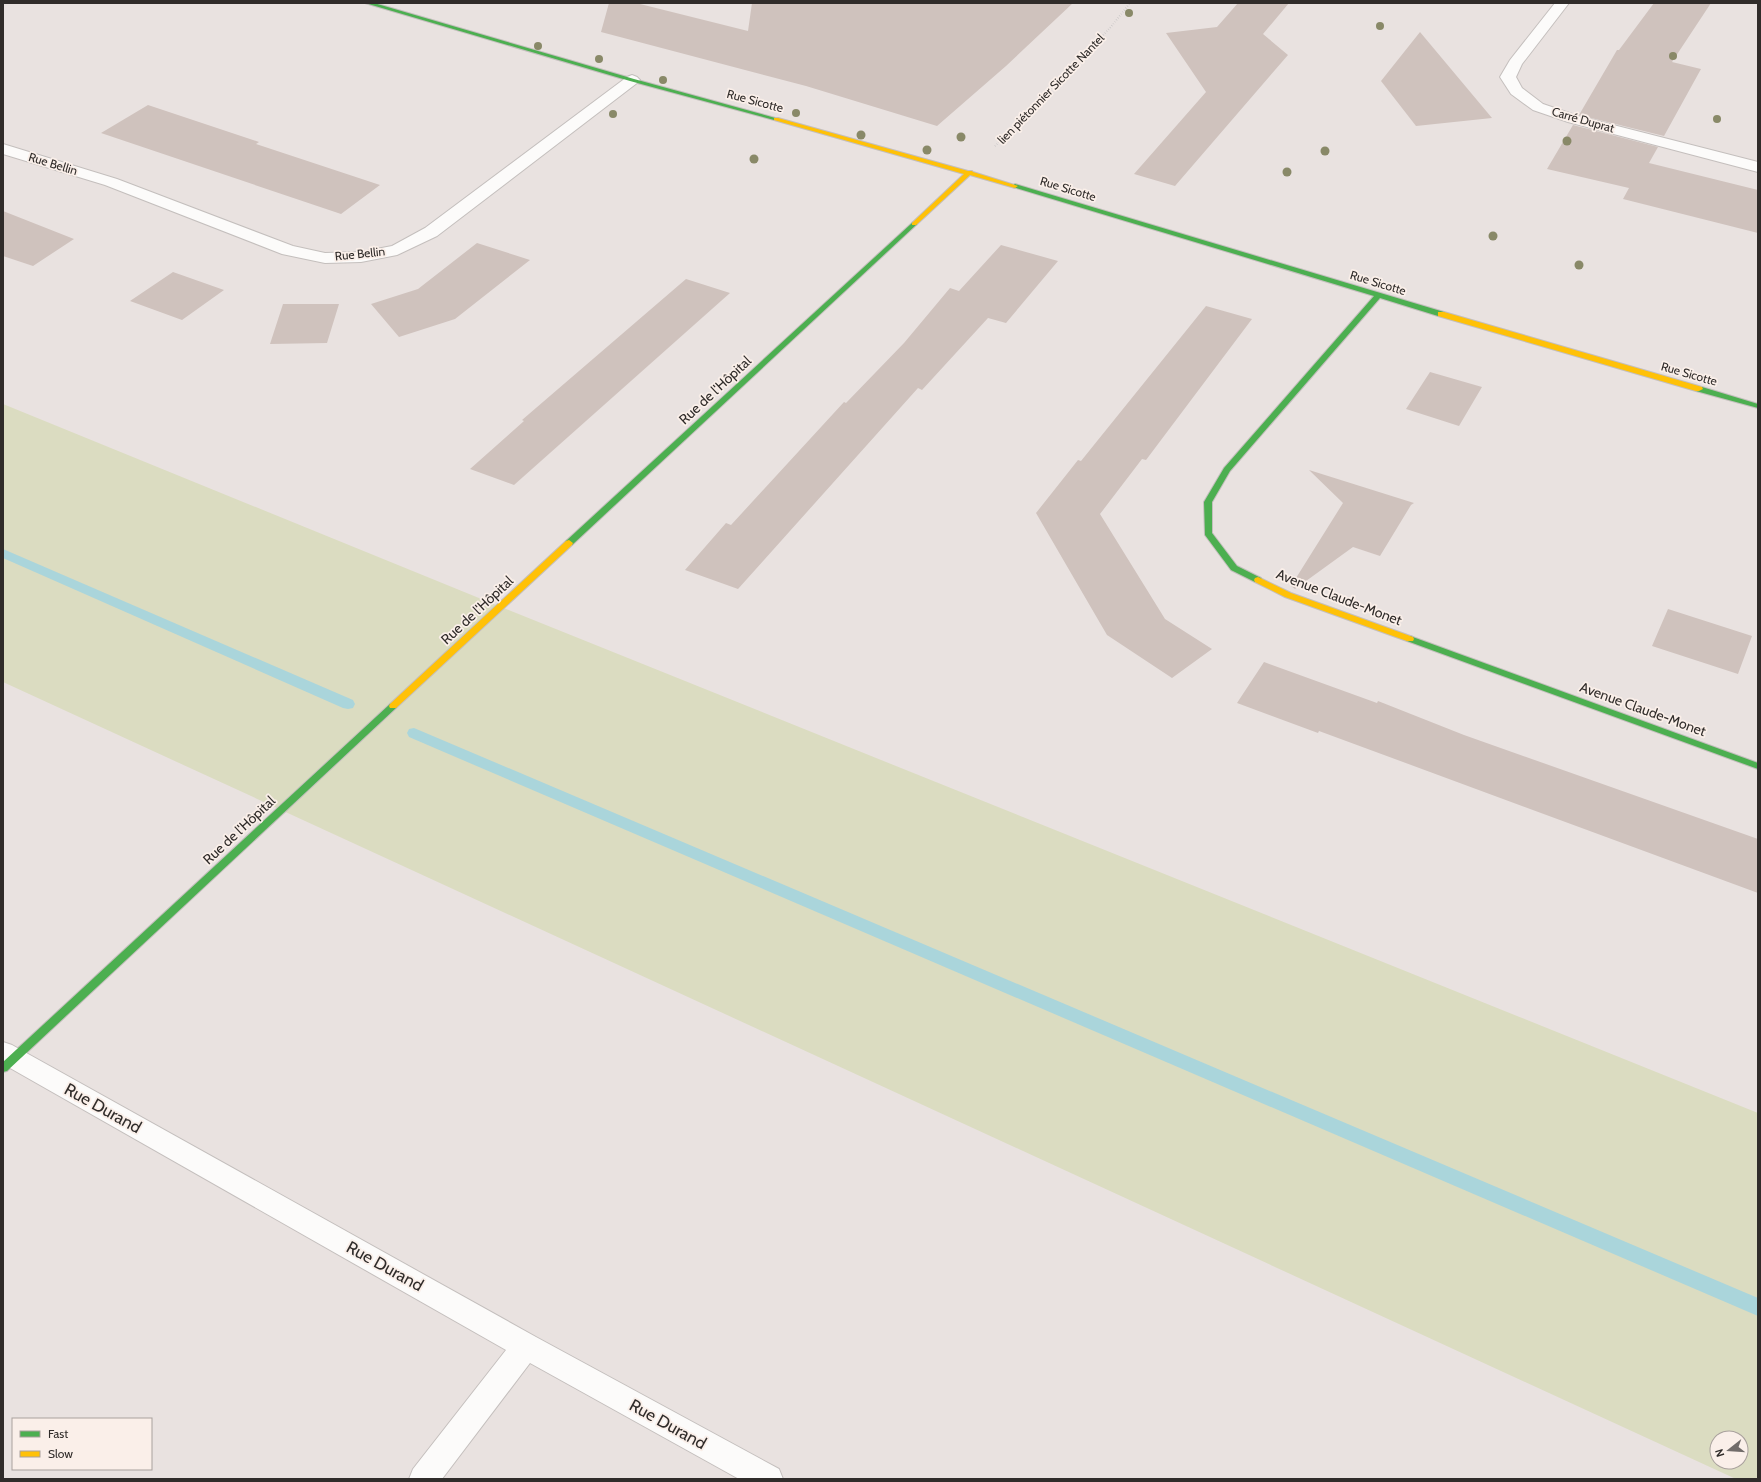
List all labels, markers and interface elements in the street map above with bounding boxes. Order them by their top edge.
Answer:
street label: lien piétonnier Sicotte Nantel [994,30,1107,147]
street label: Rue Sicotte [725,86,785,115]
street label: Carré Duprat [1550,103,1616,136]
street label: Rue Bellin [27,149,80,178]
street label: Rue Sicotte [1038,173,1098,204]
street label: Rue Bellin [334,243,386,264]
street label: Rue Sicotte [1348,267,1408,298]
street label: Rue de l'Hôpital [675,351,755,428]
street label: Rue Sicotte [1659,358,1719,389]
street label: Avenue Claude-Monet [1274,565,1405,629]
street label: Rue de l'Hôpital [437,571,517,648]
street label: Avenue Claude-Monet [1577,678,1709,740]
street label: Rue de l'Hôpital [199,791,279,868]
street label: Rue Durand [61,1079,145,1137]
street label: Rue Durand [343,1237,427,1295]
street label: Rue Durand [626,1395,710,1453]
legend [12,1418,152,1470]
text: Fast [48,1426,68,1441]
north arrow [1709,1430,1749,1470]
text: Slow [48,1446,73,1461]
text: N [1712,1447,1727,1459]

